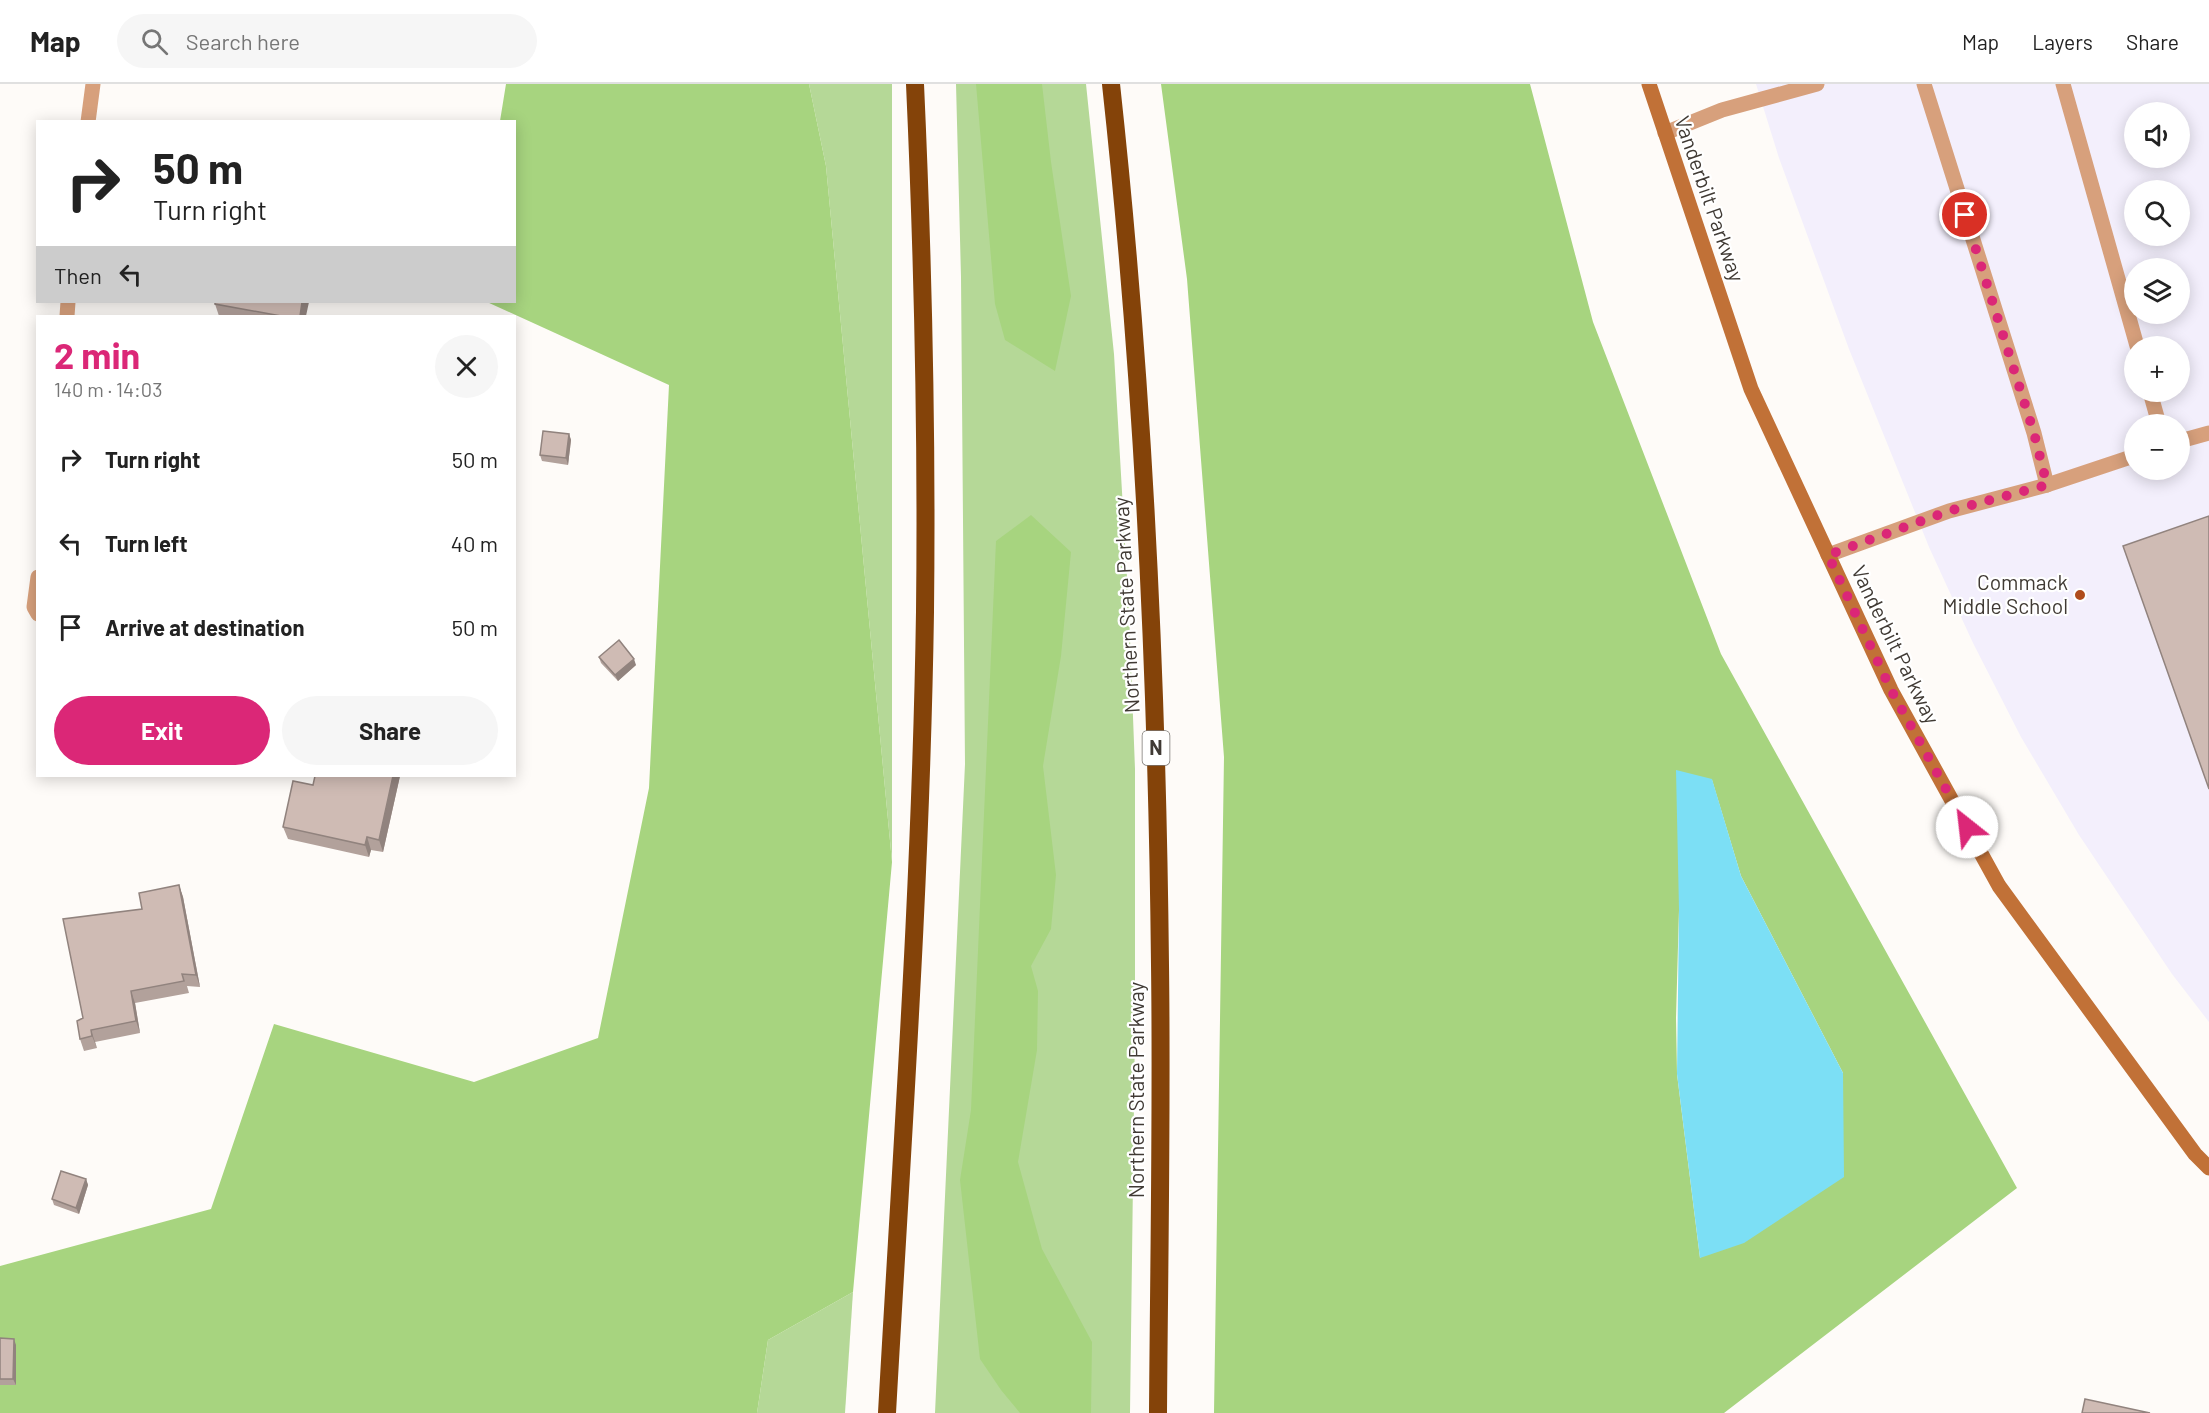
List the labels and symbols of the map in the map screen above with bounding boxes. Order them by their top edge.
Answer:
street label: Vanderbilt Parkway [1670,112,1751,285]
pin [1939,189,1990,240]
street label: Northern State Parkway [1107,496,1144,714]
street label: Vanderbilt Parkway [1847,561,1946,728]
place label: Commack Middle School [1942,569,2068,618]
marker: Commack Middle School [2073,588,2087,602]
road number: N [1142,731,1170,765]
position arrow [1935,795,1999,859]
street label: Northern State Parkway [1123,981,1148,1198]

